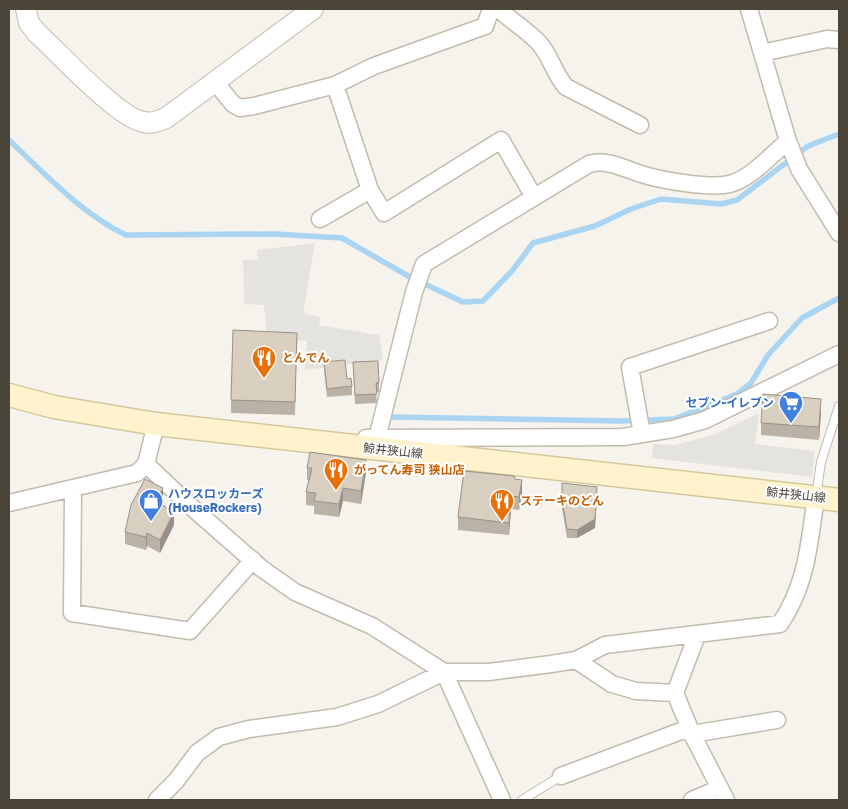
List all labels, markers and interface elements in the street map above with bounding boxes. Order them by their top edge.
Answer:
restaurant icon: とんでん [251,345,277,379]
place label: とんでん [282,350,329,365]
supermarket icon: セブン-イレブン [778,390,804,424]
place label: セブン-イレブン [685,395,774,410]
street label: 鯨井狭山線 [362,440,424,461]
restaurant icon: がってん寿司 狭山店 [323,457,349,491]
place label: がってん寿司 狭山店 [354,462,464,477]
street label: 鯨井狭山線 [765,484,827,505]
place label: ハウスロッカーズ (HouseRockers) [168,486,263,515]
shop icon: ハウスロッカーズ (HouseRockers) [138,488,164,522]
restaurant icon: ステーキのどん [489,488,515,522]
place label: ステーキのどん [520,493,604,508]

